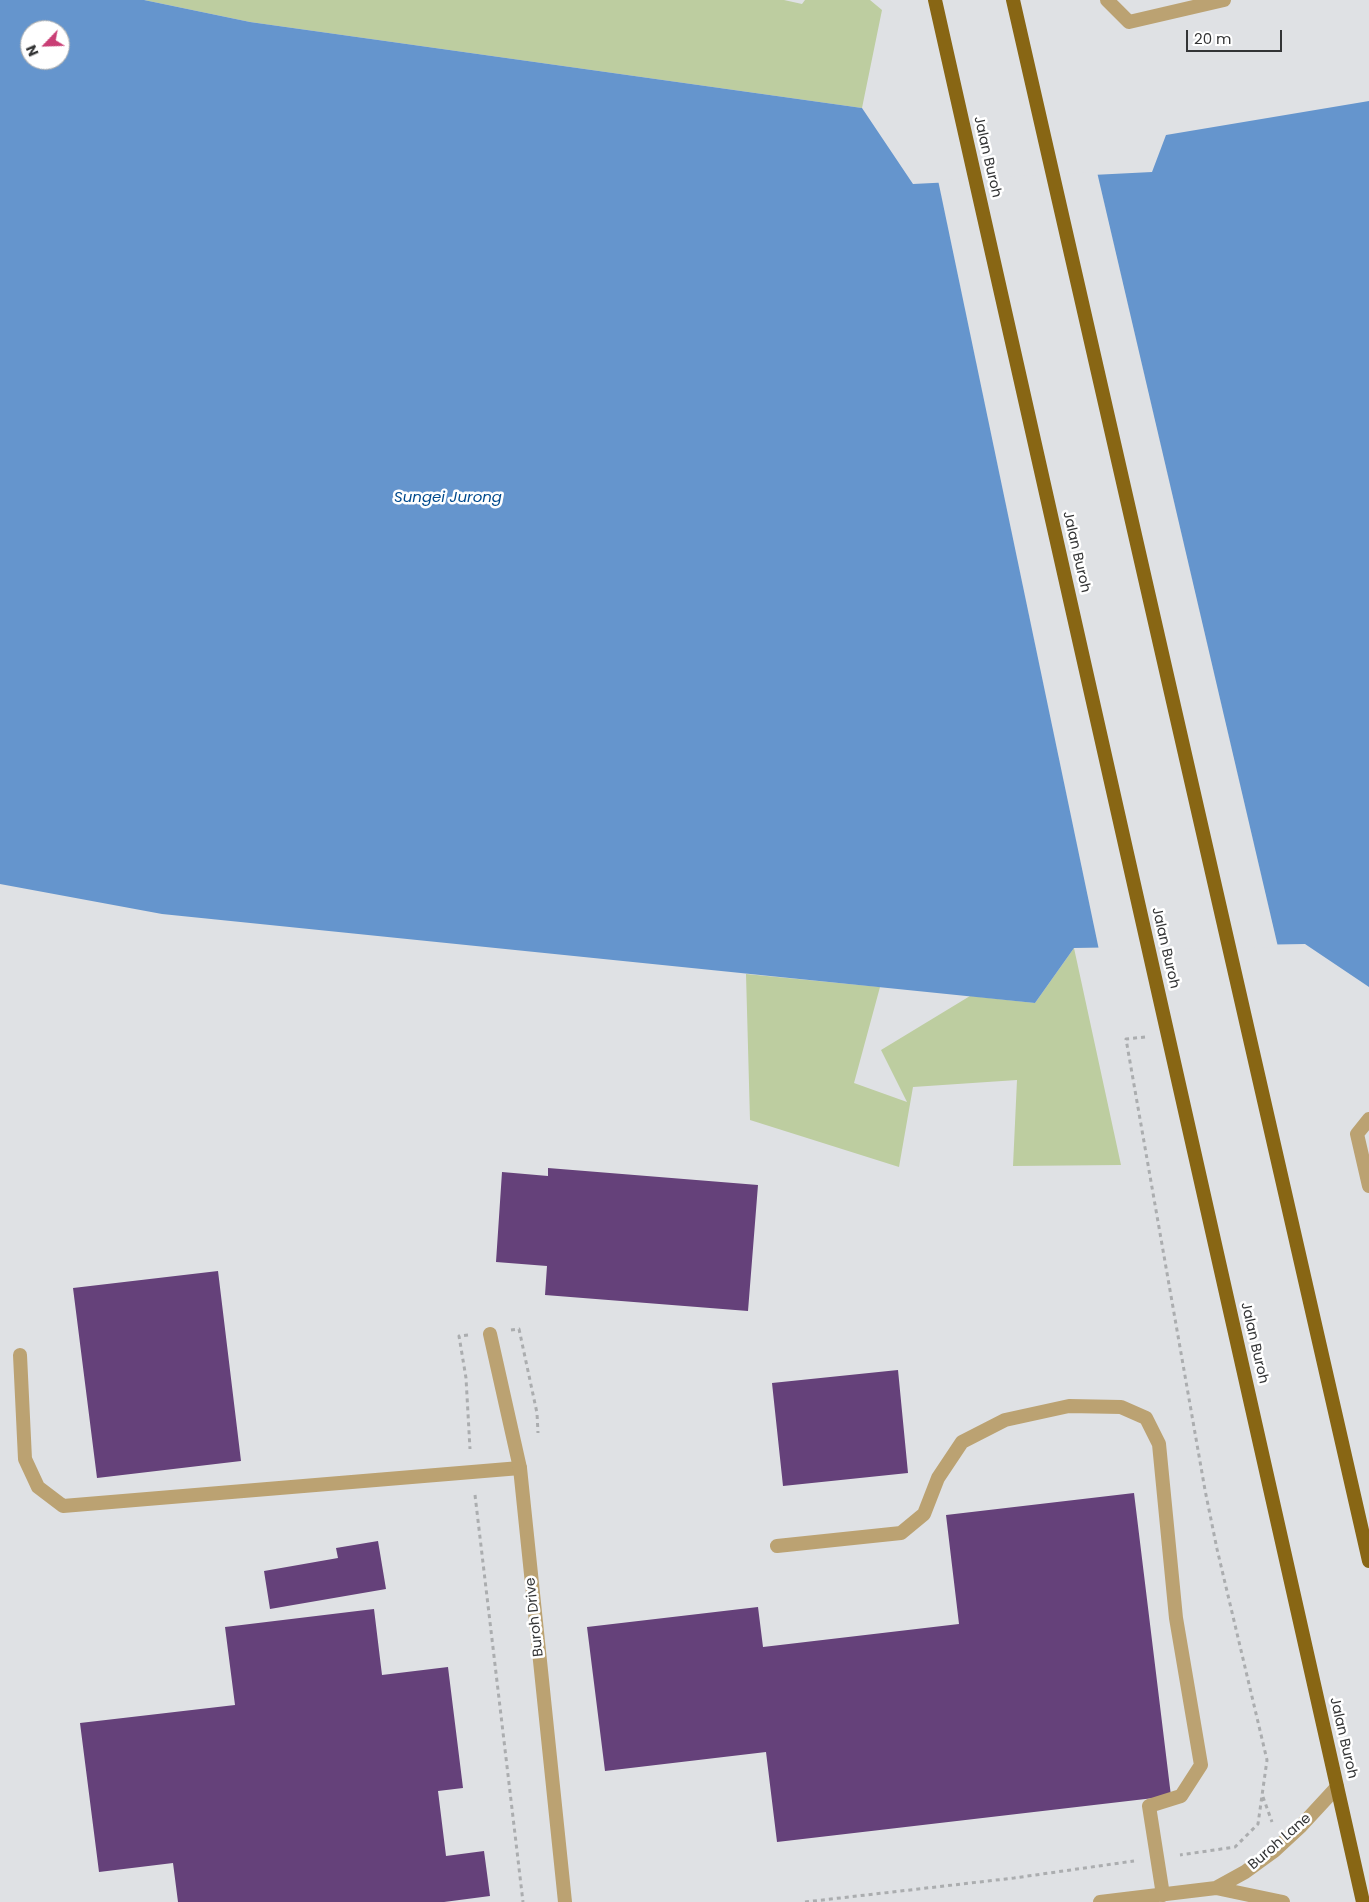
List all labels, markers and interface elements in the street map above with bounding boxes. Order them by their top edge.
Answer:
north arrow [20,20,70,70]
scale bar [1189,20,1285,52]
text: 20 m [1194,28,1232,49]
text: N [21,42,43,60]
street label: Jalan Buroh [969,115,1005,199]
water label: Sungei Jurong [394,489,502,507]
street label: Jalan Buroh [1058,510,1094,594]
street label: Jalan Buroh [1147,906,1183,990]
street label: Jalan Buroh [1236,1301,1272,1385]
street label: Buroh Drive [522,1577,548,1657]
street label: Jalan Buroh [1325,1696,1361,1780]
street label: Buroh Lane [1245,1810,1315,1874]

